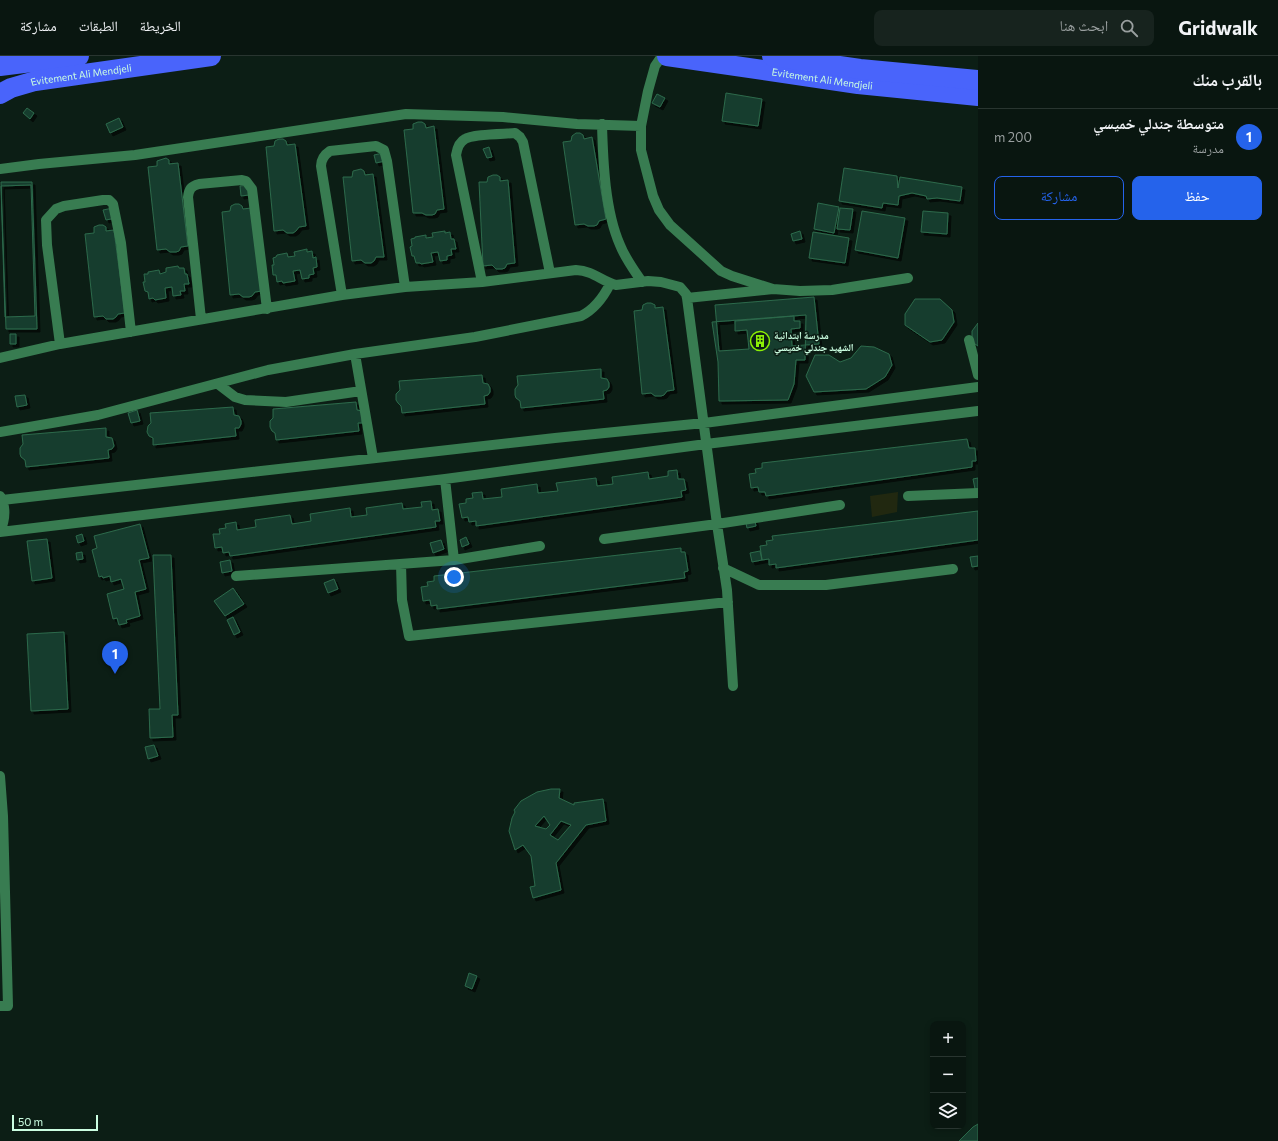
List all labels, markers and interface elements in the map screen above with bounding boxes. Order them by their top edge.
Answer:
search box [874,10,1154,46]
text: ابحث هنا [1060,16,1108,34]
text: Gridwalk [1178,16,1258,39]
text: مشاركة [20,17,57,34]
text: الطبقات [79,17,118,34]
text: الخريطة [140,17,181,34]
icon: search [1118,17,1140,39]
street label: Evitement Ali Mendjeli [29,61,132,88]
street label: Evitement Ali Mendjeli [771,65,873,91]
text: بالقرب منك [1192,69,1262,90]
text: متوسطة جندلي خميسي [1093,114,1224,132]
text: 200 m [994,129,1032,145]
text: 1 [1246,129,1252,145]
text: مدرسة [1192,140,1224,156]
button: مشاركة [994,176,1124,220]
button: حفظ [1132,176,1262,220]
place label: مدرسة ابتدائية الشهيد جندلي خميسي [774,329,854,355]
building icon: مدرسة ابتدائية الشهيد جندلي خميسي [749,330,771,352]
your location [444,567,464,587]
pin: 1 [102,641,128,674]
map controls [930,1021,966,1129]
button: + [930,1021,966,1057]
button: − [930,1057,966,1093]
button: layers [930,1093,966,1129]
scale bar [12,1113,98,1132]
text: 50 m [18,1115,43,1128]

